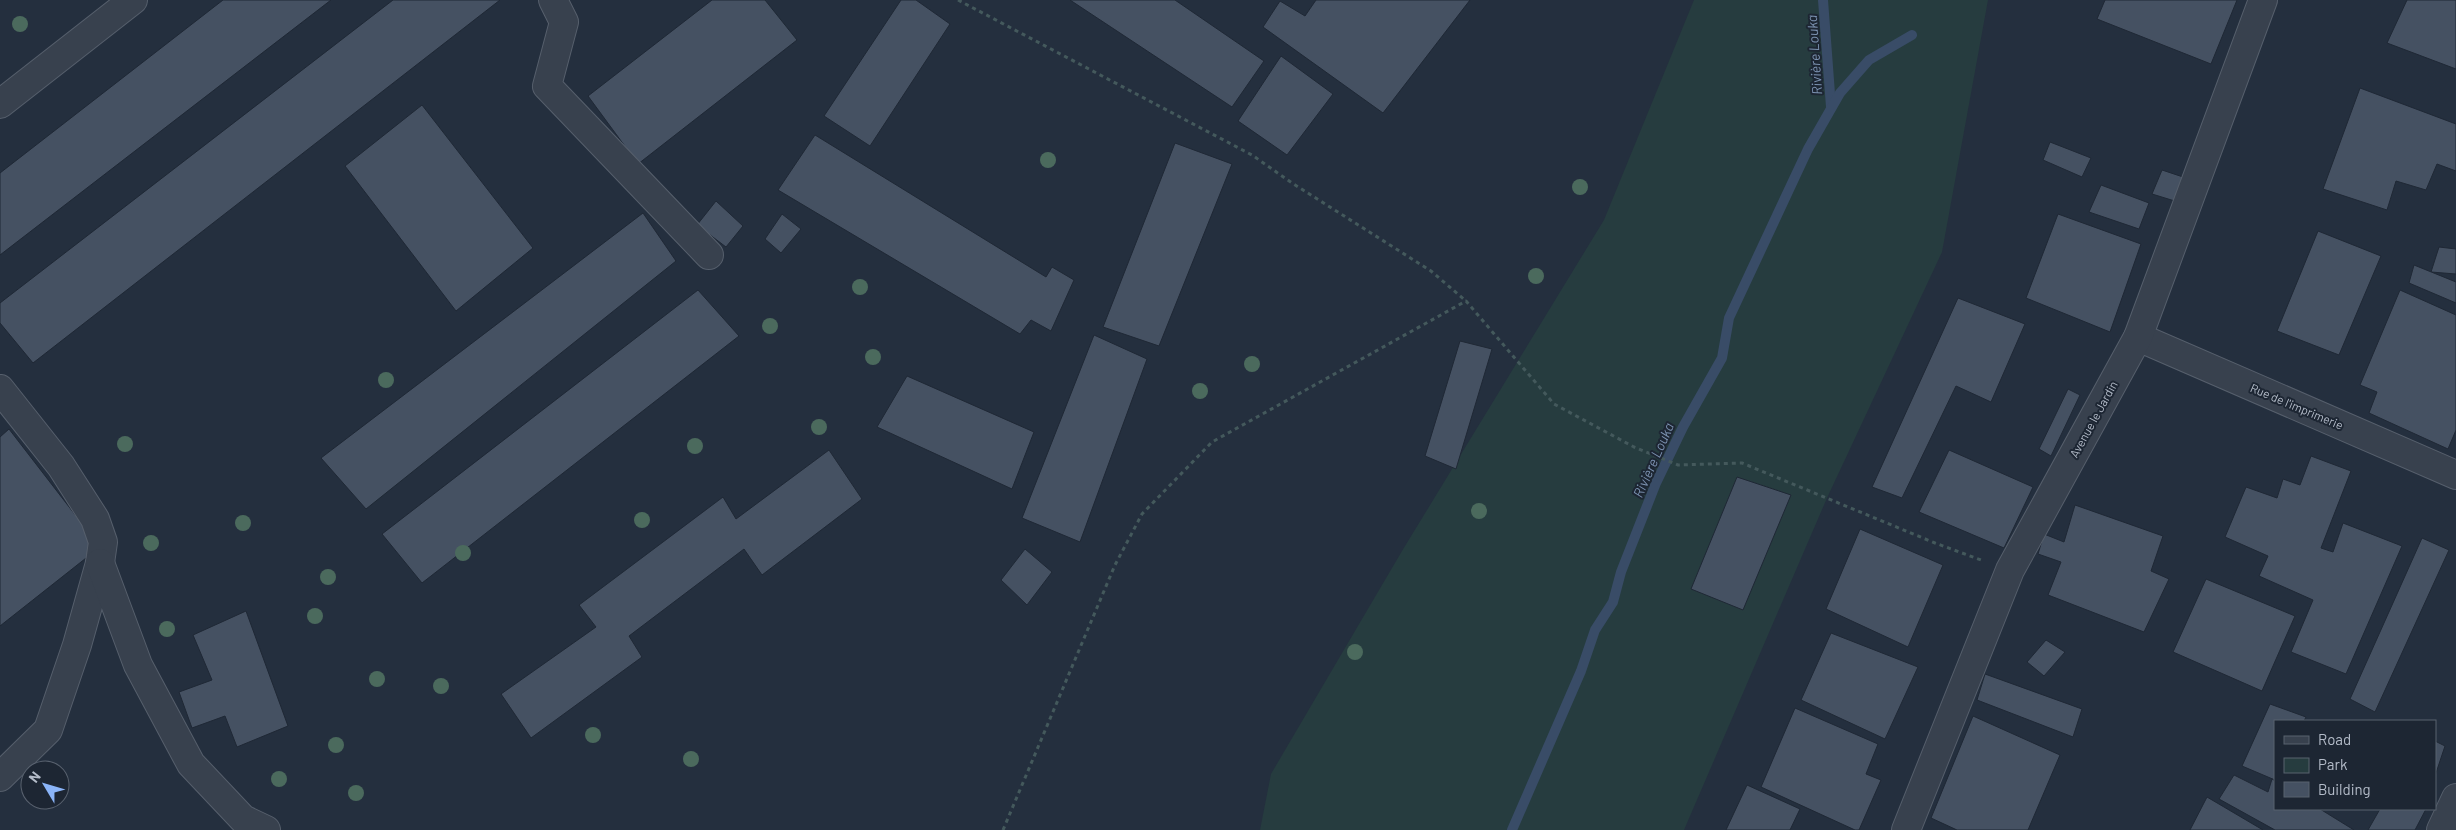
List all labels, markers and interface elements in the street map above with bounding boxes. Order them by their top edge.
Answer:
water label: Rivière Louka [1803,14,1825,96]
street label: Avenue le Jardin [2066,378,2120,460]
street label: Rue de l'imprimerie [2249,380,2345,432]
water label: Rivière Louka [1629,420,1677,500]
legend [2274,720,2436,810]
text: Road [2318,730,2351,748]
text: Park [2318,755,2348,773]
north arrow [20,760,70,810]
text: N [25,768,44,786]
text: Building [2318,780,2371,798]

